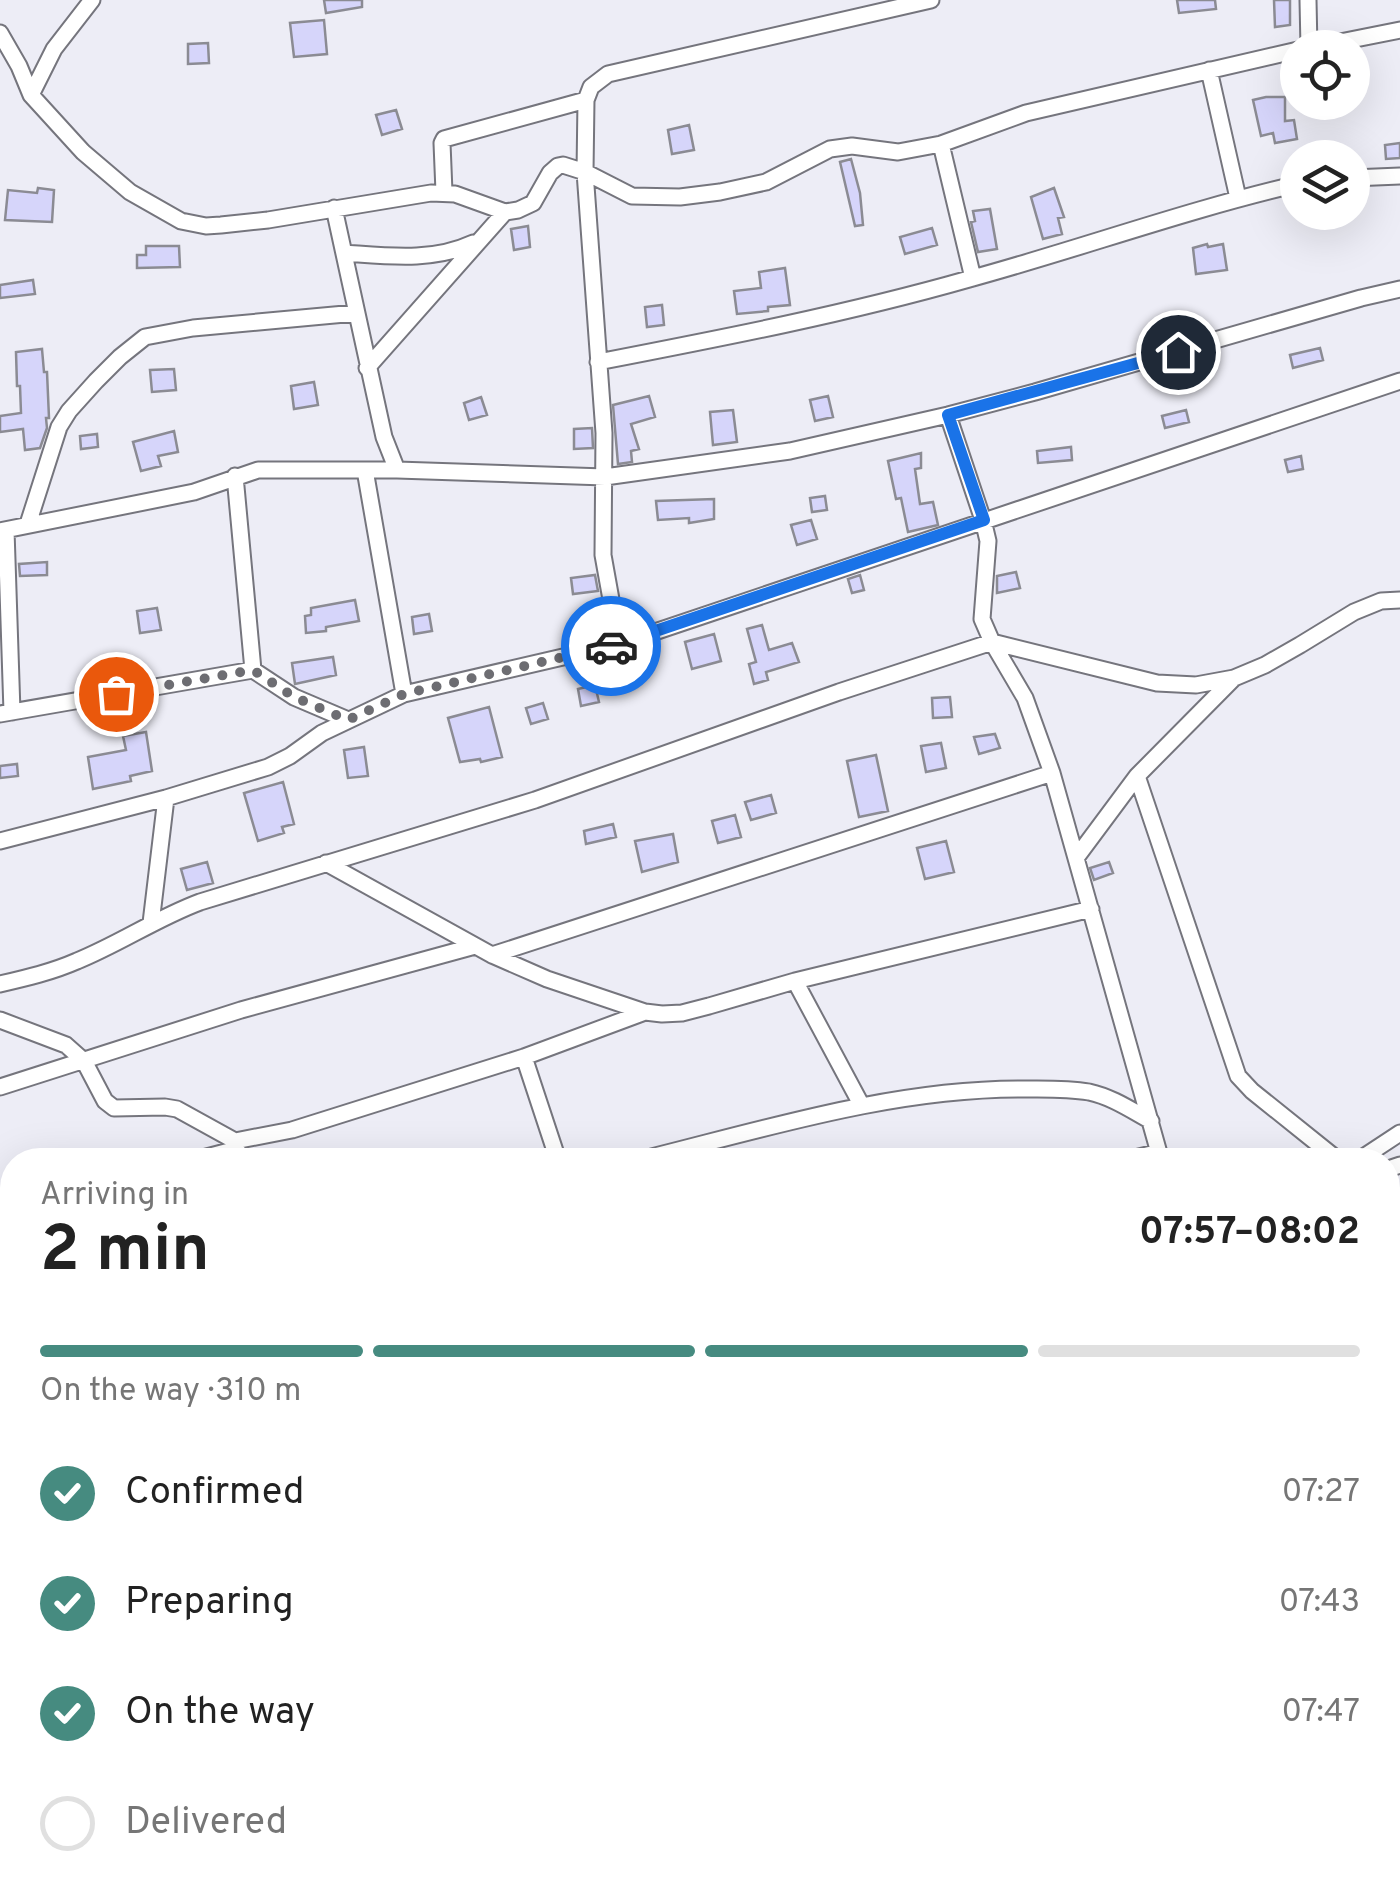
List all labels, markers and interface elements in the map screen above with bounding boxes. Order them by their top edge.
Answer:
map controls [1280,30,1370,230]
button: locate [1280,30,1370,120]
button: layers [1280,140,1370,230]
pin [1136,310,1221,395]
icon: home [1151,325,1206,380]
courier [561,596,661,696]
icon: car [584,619,639,674]
pin [74,652,159,737]
icon: bag [89,667,144,722]
text: Arriving in [40,1176,189,1216]
text: 07:57–08:02 [1139,1209,1360,1258]
text: 2 min [40,1212,210,1294]
text: On the way · 310 m [40,1372,301,1412]
icon: check [40,1466,95,1521]
text: Confirmed [125,1469,304,1518]
text: 07:27 [1282,1473,1360,1513]
icon: check [40,1576,95,1631]
text: Preparing [125,1579,294,1628]
text: 07:43 [1279,1583,1360,1623]
icon: check [40,1686,95,1741]
text: On the way [125,1689,315,1738]
text: 07:47 [1282,1693,1360,1733]
text: Delivered [125,1799,287,1848]

